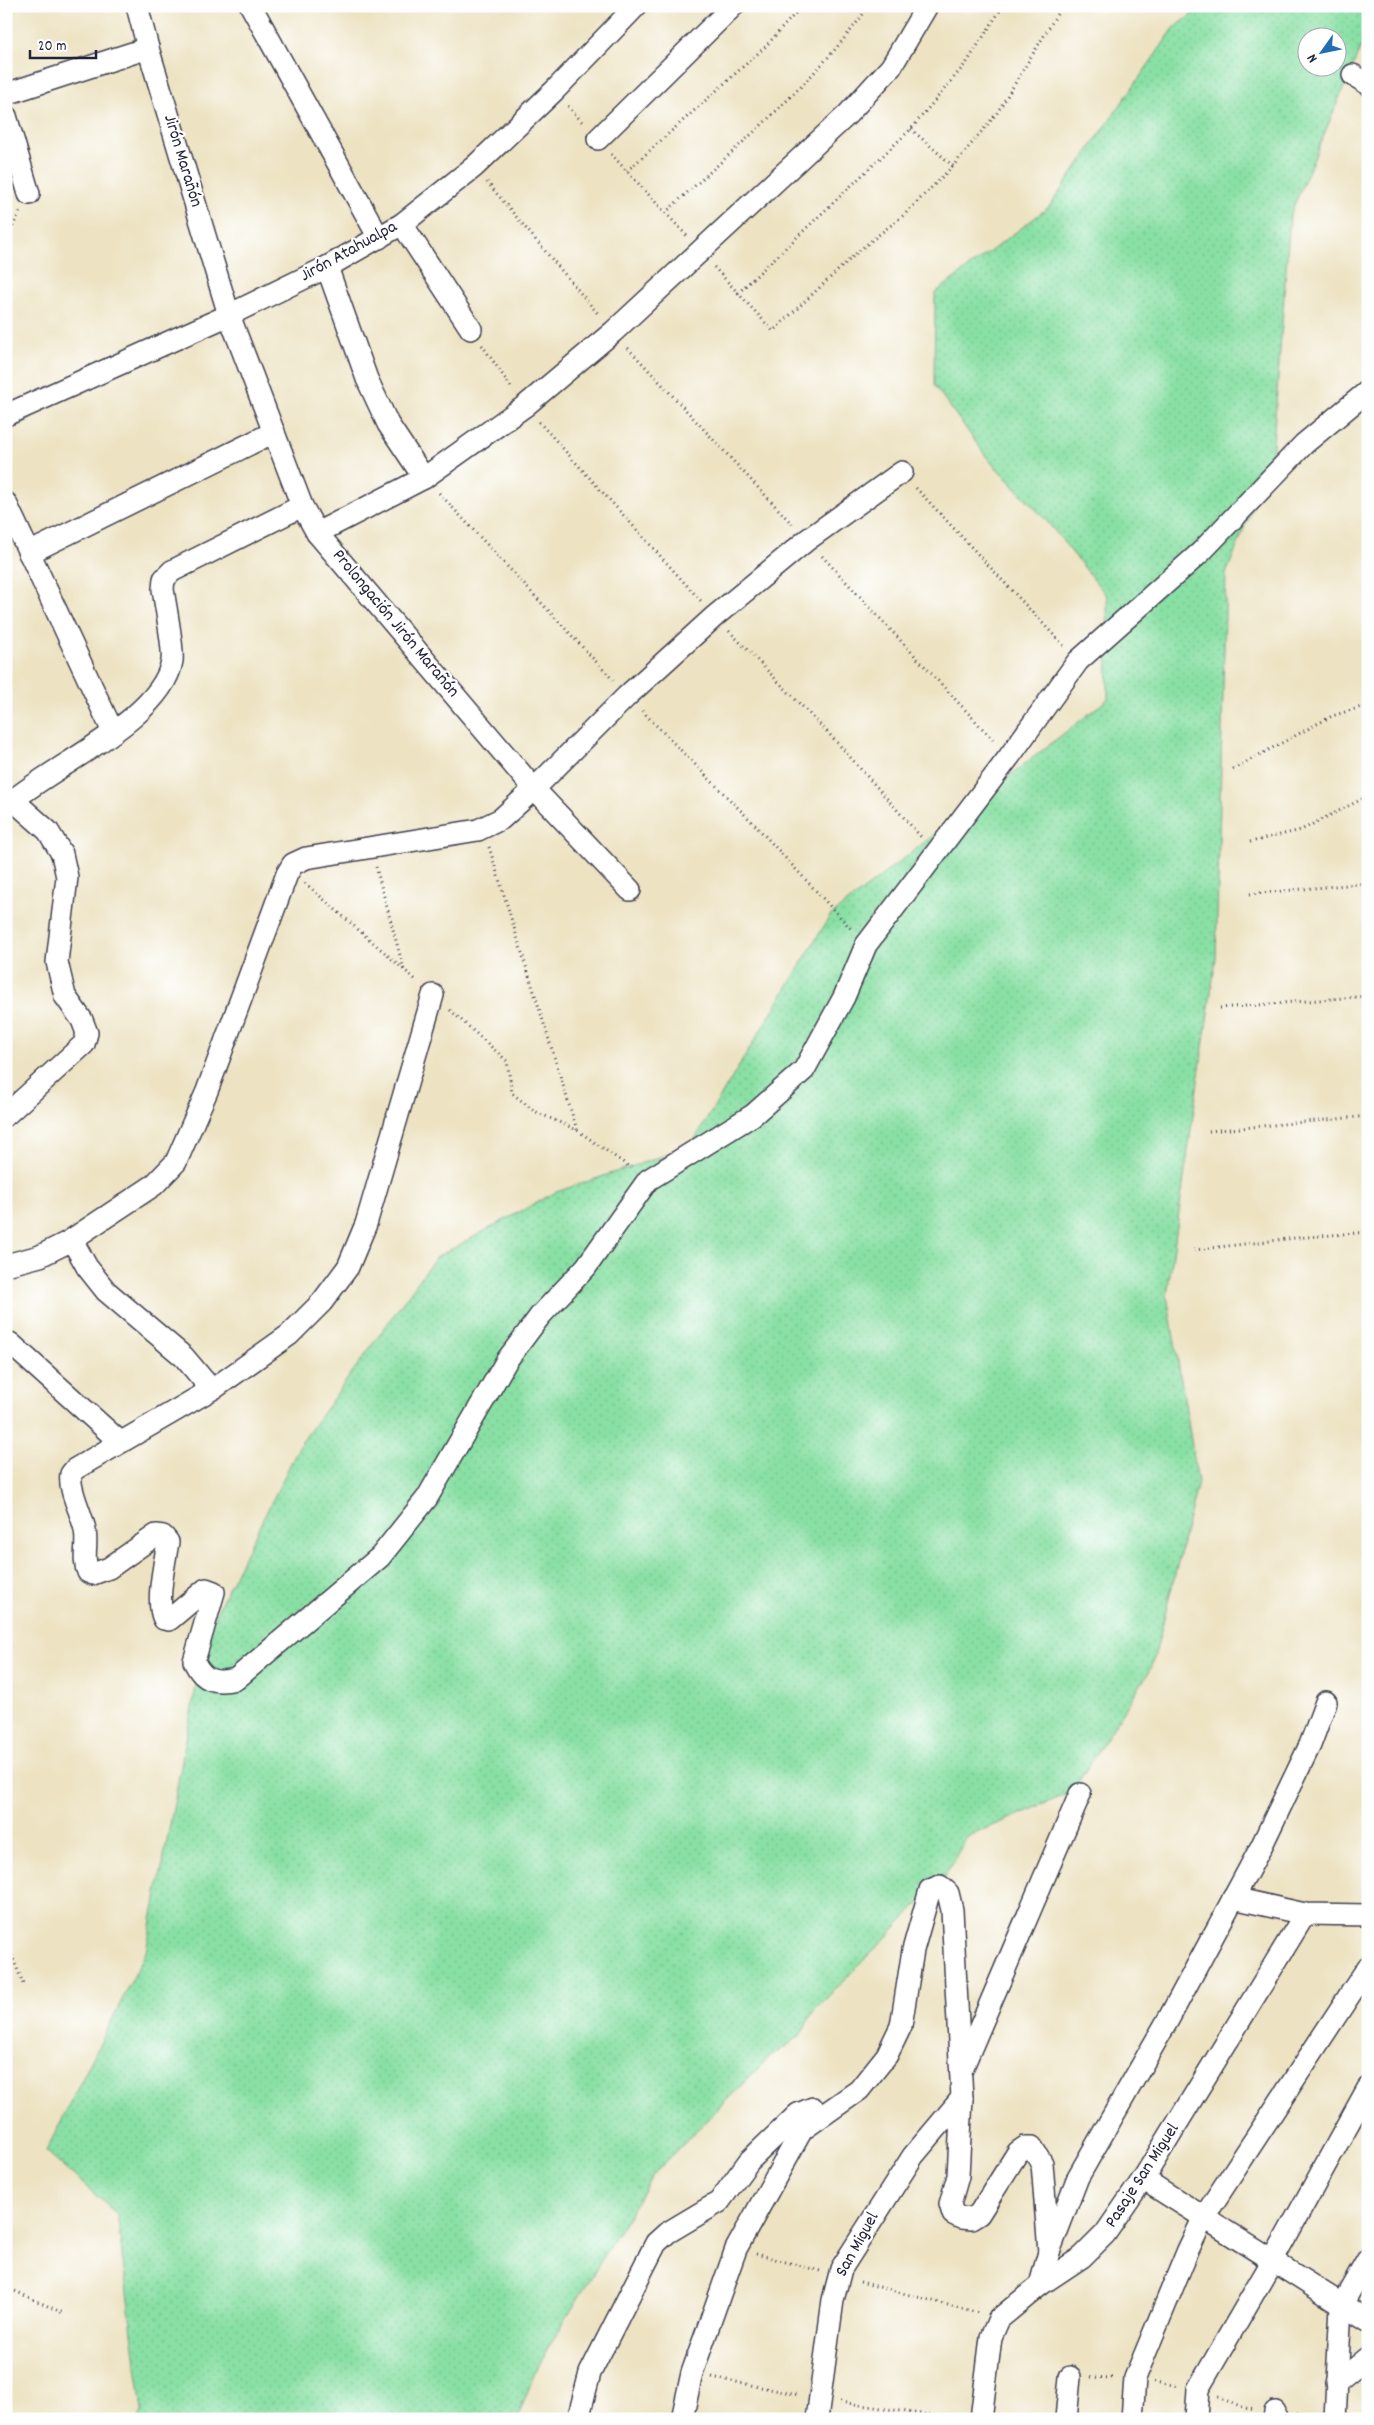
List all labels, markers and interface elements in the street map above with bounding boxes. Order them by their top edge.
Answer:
scale bar [30,28,96,60]
north arrow [1296,28,1346,78]
text: 20 m [38,36,66,58]
text: N [1302,50,1323,66]
street label: Jirón Marañón [156,112,208,210]
street label: Jirón Atahualpa [296,215,402,289]
street label: Prolongación Jirón Marañón [325,545,465,703]
street label: Pasaje San Miguel [1100,2118,1187,2233]
street label: San Miguel [830,2207,886,2282]

